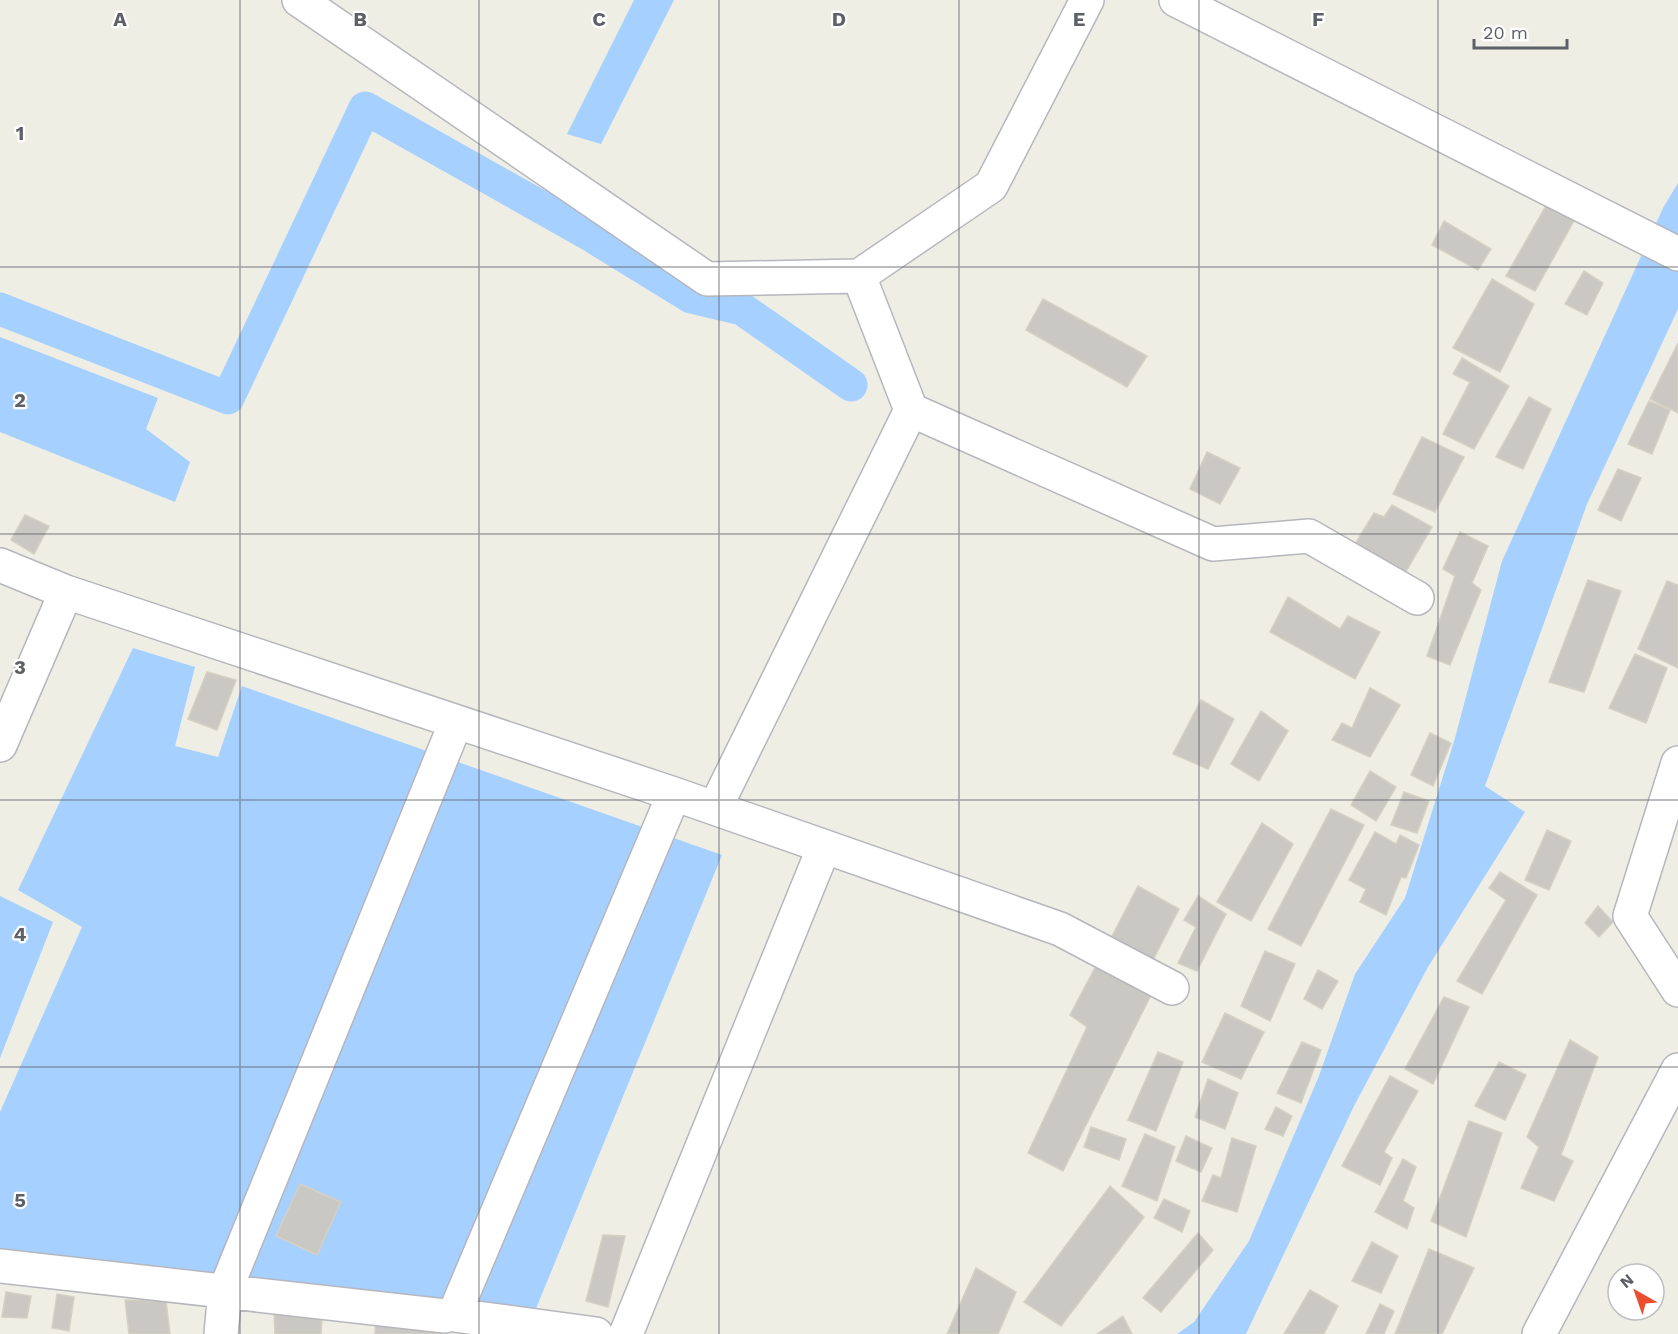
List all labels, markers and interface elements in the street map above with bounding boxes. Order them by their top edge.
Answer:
text: A [113,7,127,31]
text: B [353,7,367,31]
text: C [592,7,606,31]
text: D [832,7,846,31]
text: E [1073,7,1085,31]
text: F [1312,7,1324,31]
scale bar [1474,12,1567,50]
text: 20 m [1483,22,1528,43]
text: 1 [16,121,24,145]
text: 2 [14,388,26,412]
text: 3 [14,655,26,679]
text: 4 [14,922,27,946]
text: 5 [14,1188,26,1212]
north arrow [1606,1262,1666,1322]
text: N [1616,1270,1637,1292]

